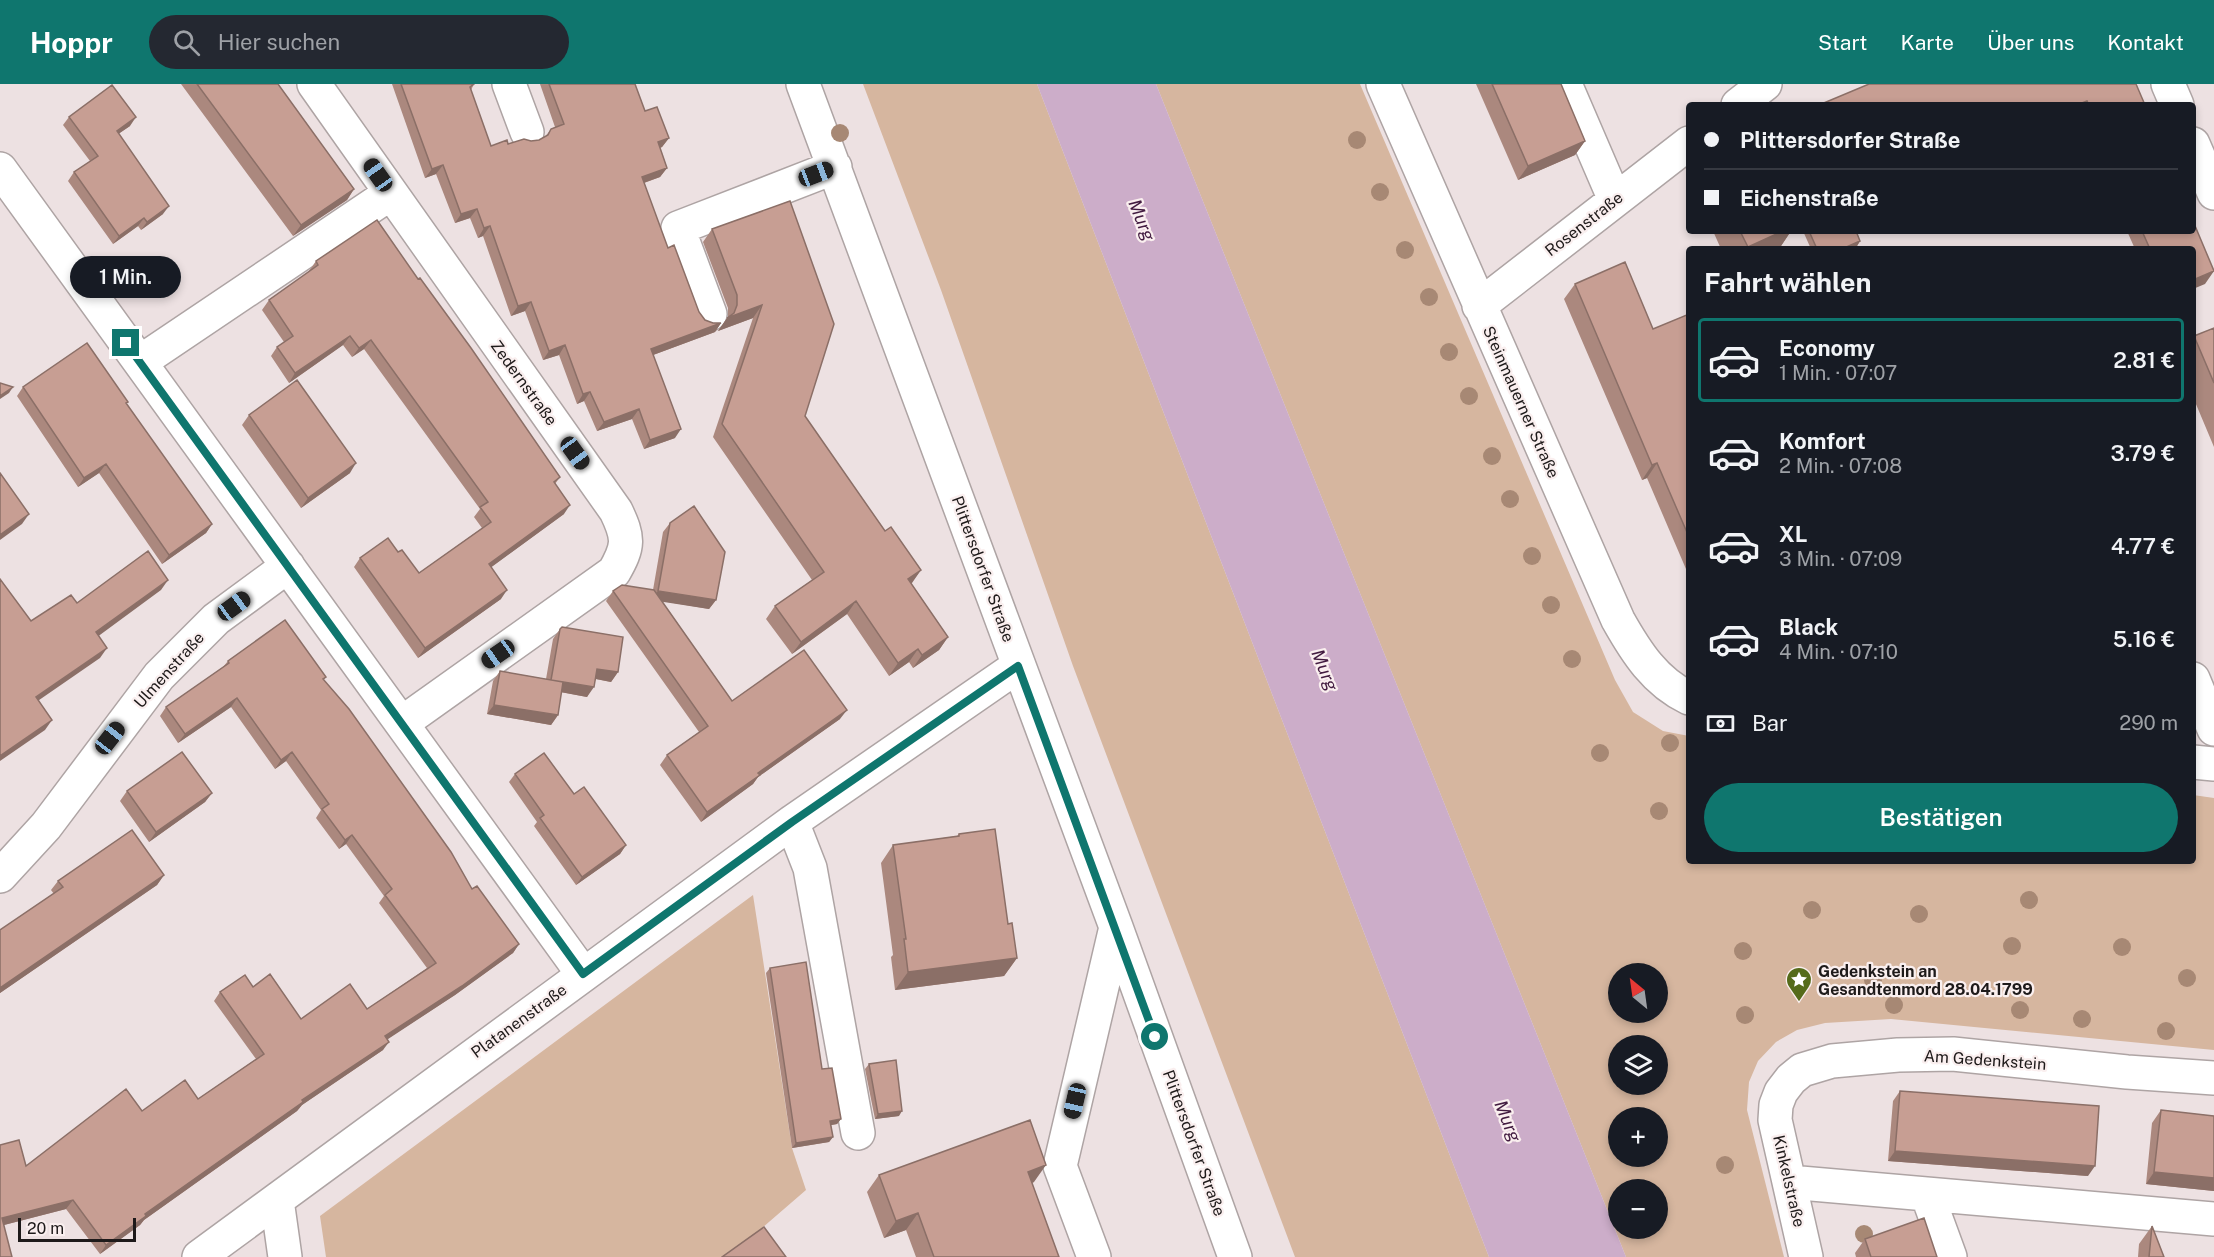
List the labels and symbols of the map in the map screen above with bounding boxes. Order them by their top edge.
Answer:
car [360,155,396,195]
car [796,159,836,189]
street label: Rosenstraße [1541,188,1627,260]
water label: Murg [1124,196,1160,244]
callout: 1 Min. [70,256,182,298]
street label: Steinmauerner Straße [1479,323,1563,481]
route end [112,329,139,356]
street label: Zedernstraße [487,337,561,429]
car [557,433,593,473]
street label: Plittersdorfer Straße [948,493,1018,645]
car [214,588,254,624]
street label: Ulmenstraße [130,628,208,712]
car [478,636,518,672]
water label: Murg [1307,646,1343,694]
car [92,718,128,758]
place label: Gedenkstein an Gesandtenmord 28.04.1799 [1818,962,2033,999]
north arrow [1608,963,1668,1023]
place icon: Gedenkstein an Gesandtenmord 28.04.1799 [1784,965,1814,1003]
street label: Platanenstraße [468,980,570,1062]
route start [1141,1023,1168,1050]
street label: Am Gedenkstein [1923,1046,2047,1074]
street label: Plittersdorfer Straße [1159,1067,1229,1219]
car [1062,1081,1088,1121]
water label: Murg [1490,1097,1526,1145]
street label: Kinkelstraße [1769,1133,1809,1229]
scale bar [18,1215,136,1242]

